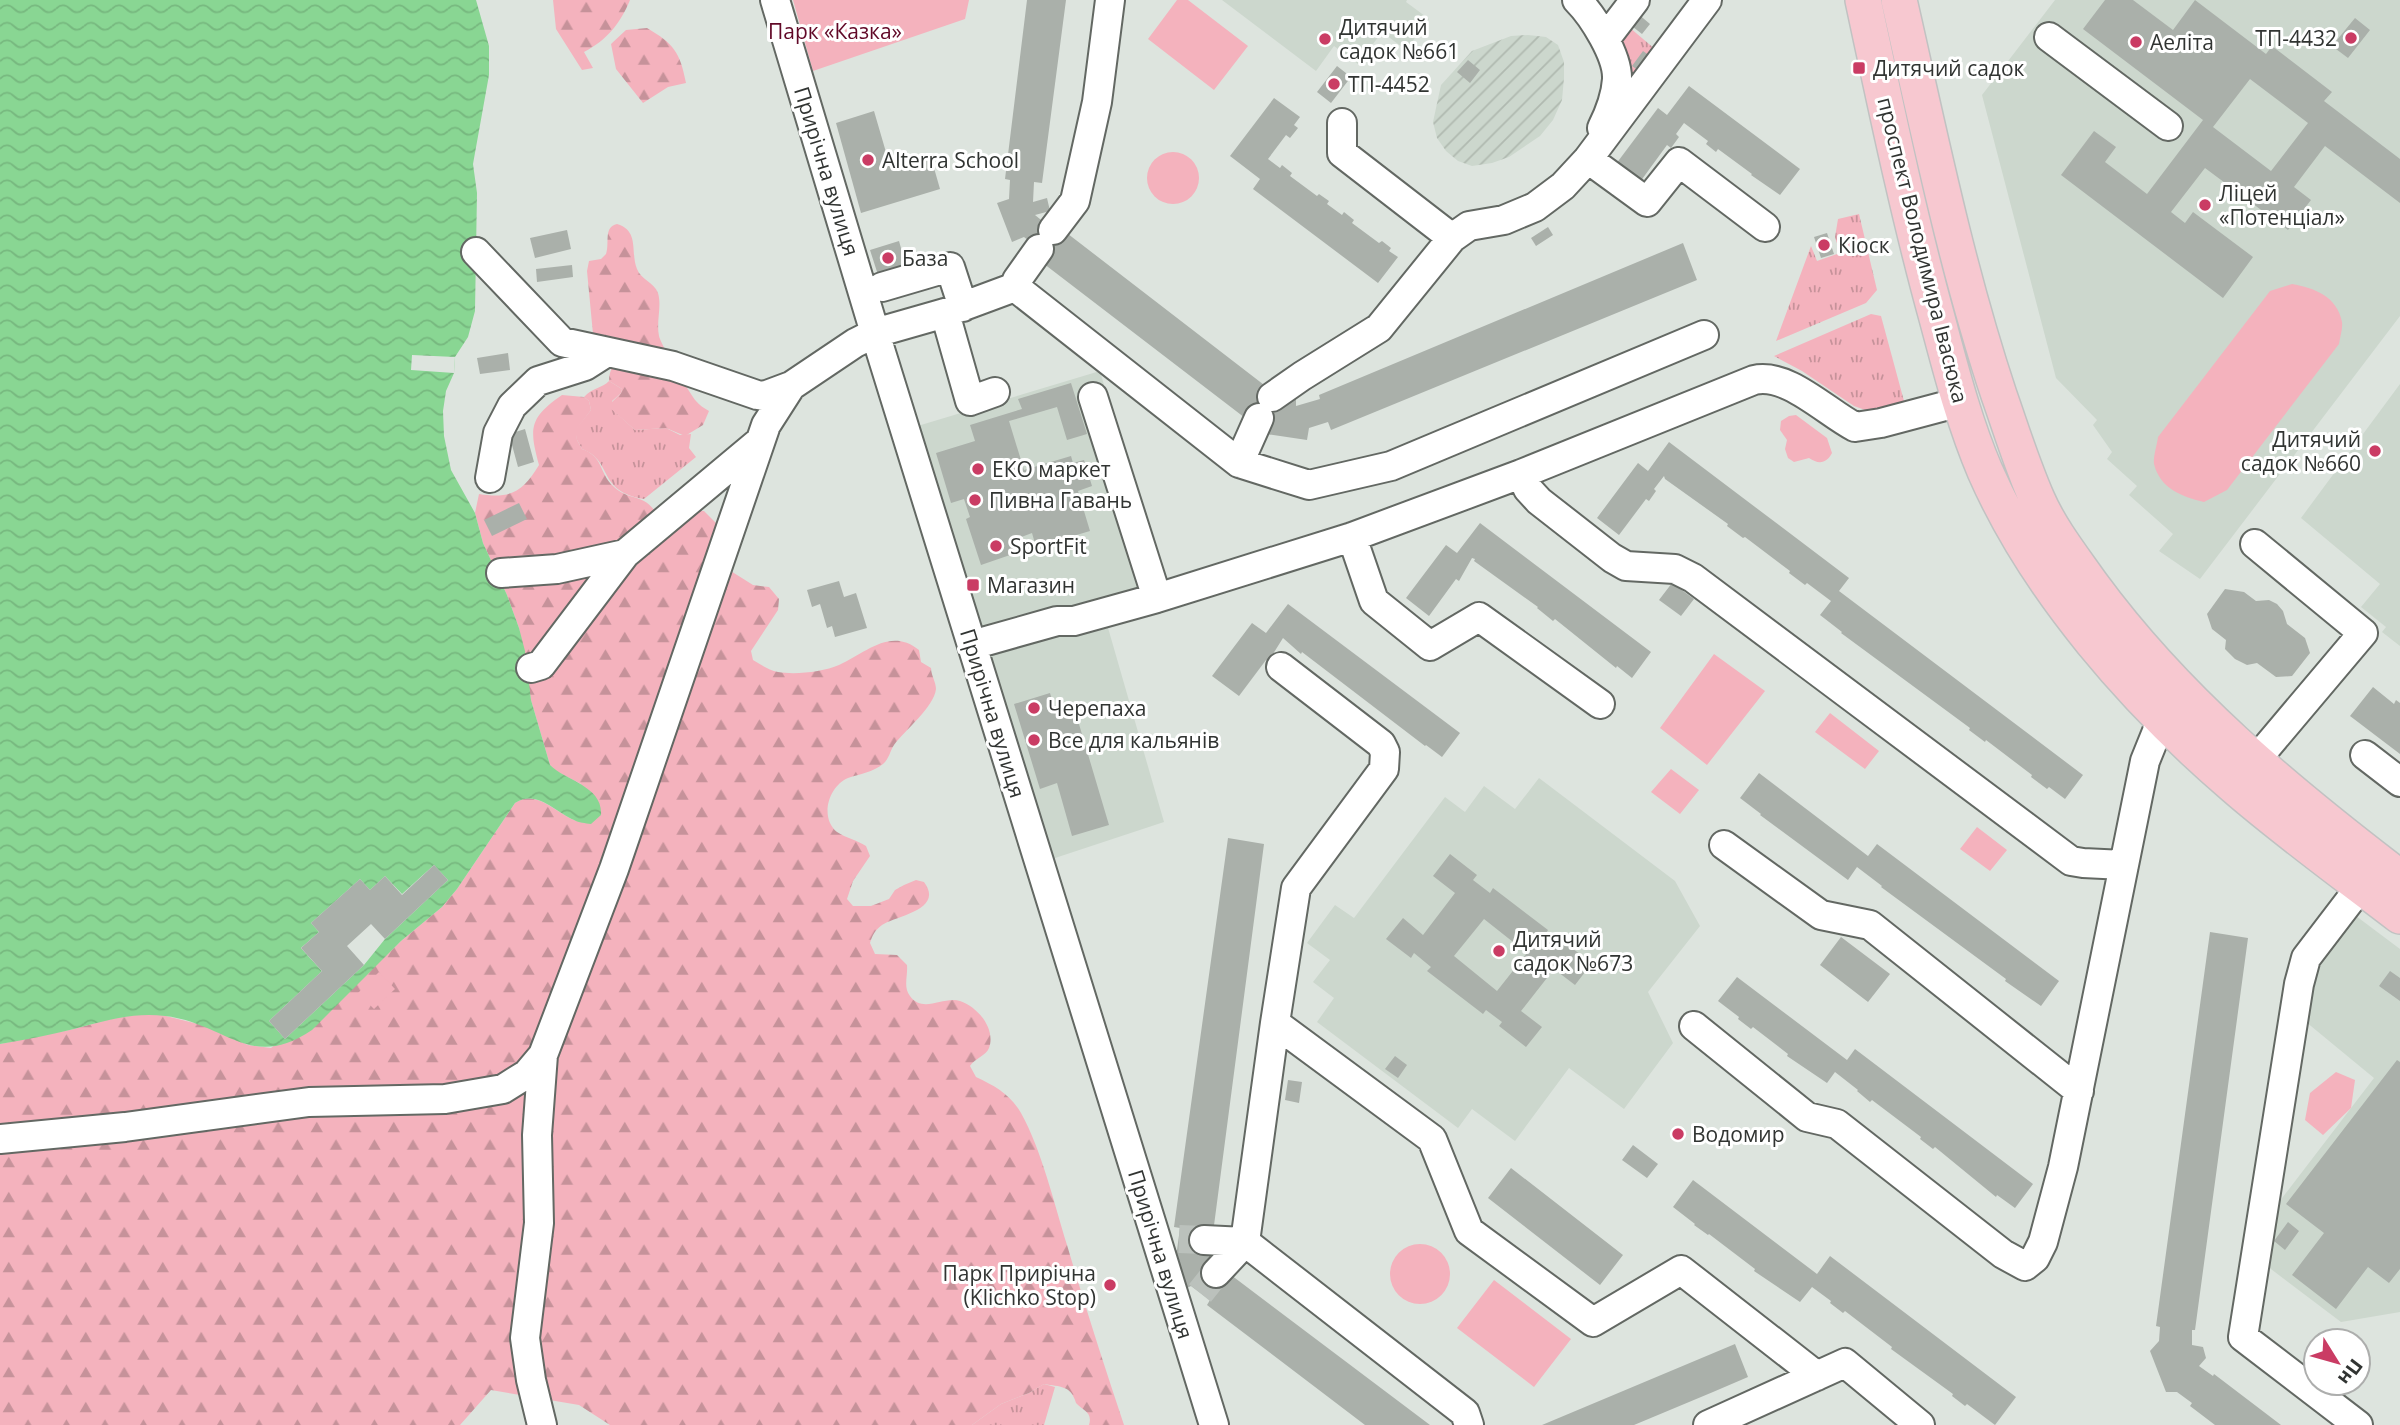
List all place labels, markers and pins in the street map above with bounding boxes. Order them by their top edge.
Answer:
place label: Дитячий садок №661 [1339,13,1459,65]
place label: ТП-4432 [2255,24,2337,52]
place label: Аеліта [2150,28,2214,56]
marker: ТП-4432 [2343,30,2359,46]
marker: Дитячий садок №661 [1317,31,1333,47]
marker: Аеліта [2128,34,2144,50]
place label: Дитячий садок [1873,54,2025,82]
marker: Дитячий садок [1851,60,1867,76]
place label: ТП-4452 [1348,70,1430,98]
marker: ТП-4452 [1326,76,1342,92]
place label: Alterra School [882,146,1019,174]
marker: Alterra School [860,152,876,168]
place label: Ліцей «Потенціал» [2219,179,2345,231]
marker: Ліцей «Потенціал» [2197,197,2213,213]
place label: Кіоск [1838,231,1890,259]
marker: Кіоск [1816,237,1832,253]
place label: База [902,244,948,272]
marker: База [880,250,896,266]
place label: Дитячий садок №660 [2241,425,2361,477]
marker: Дитячий садок №660 [2367,443,2383,459]
place label: ЕКО маркет [992,455,1111,483]
marker: ЕКО маркет [970,461,986,477]
place label: Пивна Гавань [989,486,1132,514]
marker: Пивна Гавань [967,492,983,508]
place label: SportFit [1010,532,1087,560]
marker: SportFit [988,538,1004,554]
place label: Магазин [987,571,1075,599]
marker: Магазин [965,577,981,593]
place label: Черепаха [1048,694,1146,722]
marker: Черепаха [1026,700,1042,716]
place label: Все для кальянів [1048,726,1219,754]
marker: Все для кальянів [1026,732,1042,748]
place label: Дитячий садок №673 [1513,925,1633,977]
marker: Дитячий садок №673 [1491,943,1507,959]
place label: Водомир [1692,1120,1785,1148]
marker: Водомир [1670,1126,1686,1142]
place label: Парк Прирічна (Klichko Stop) [943,1259,1096,1311]
marker: Парк Прирічна (Klichko Stop) [1102,1277,1118,1293]

